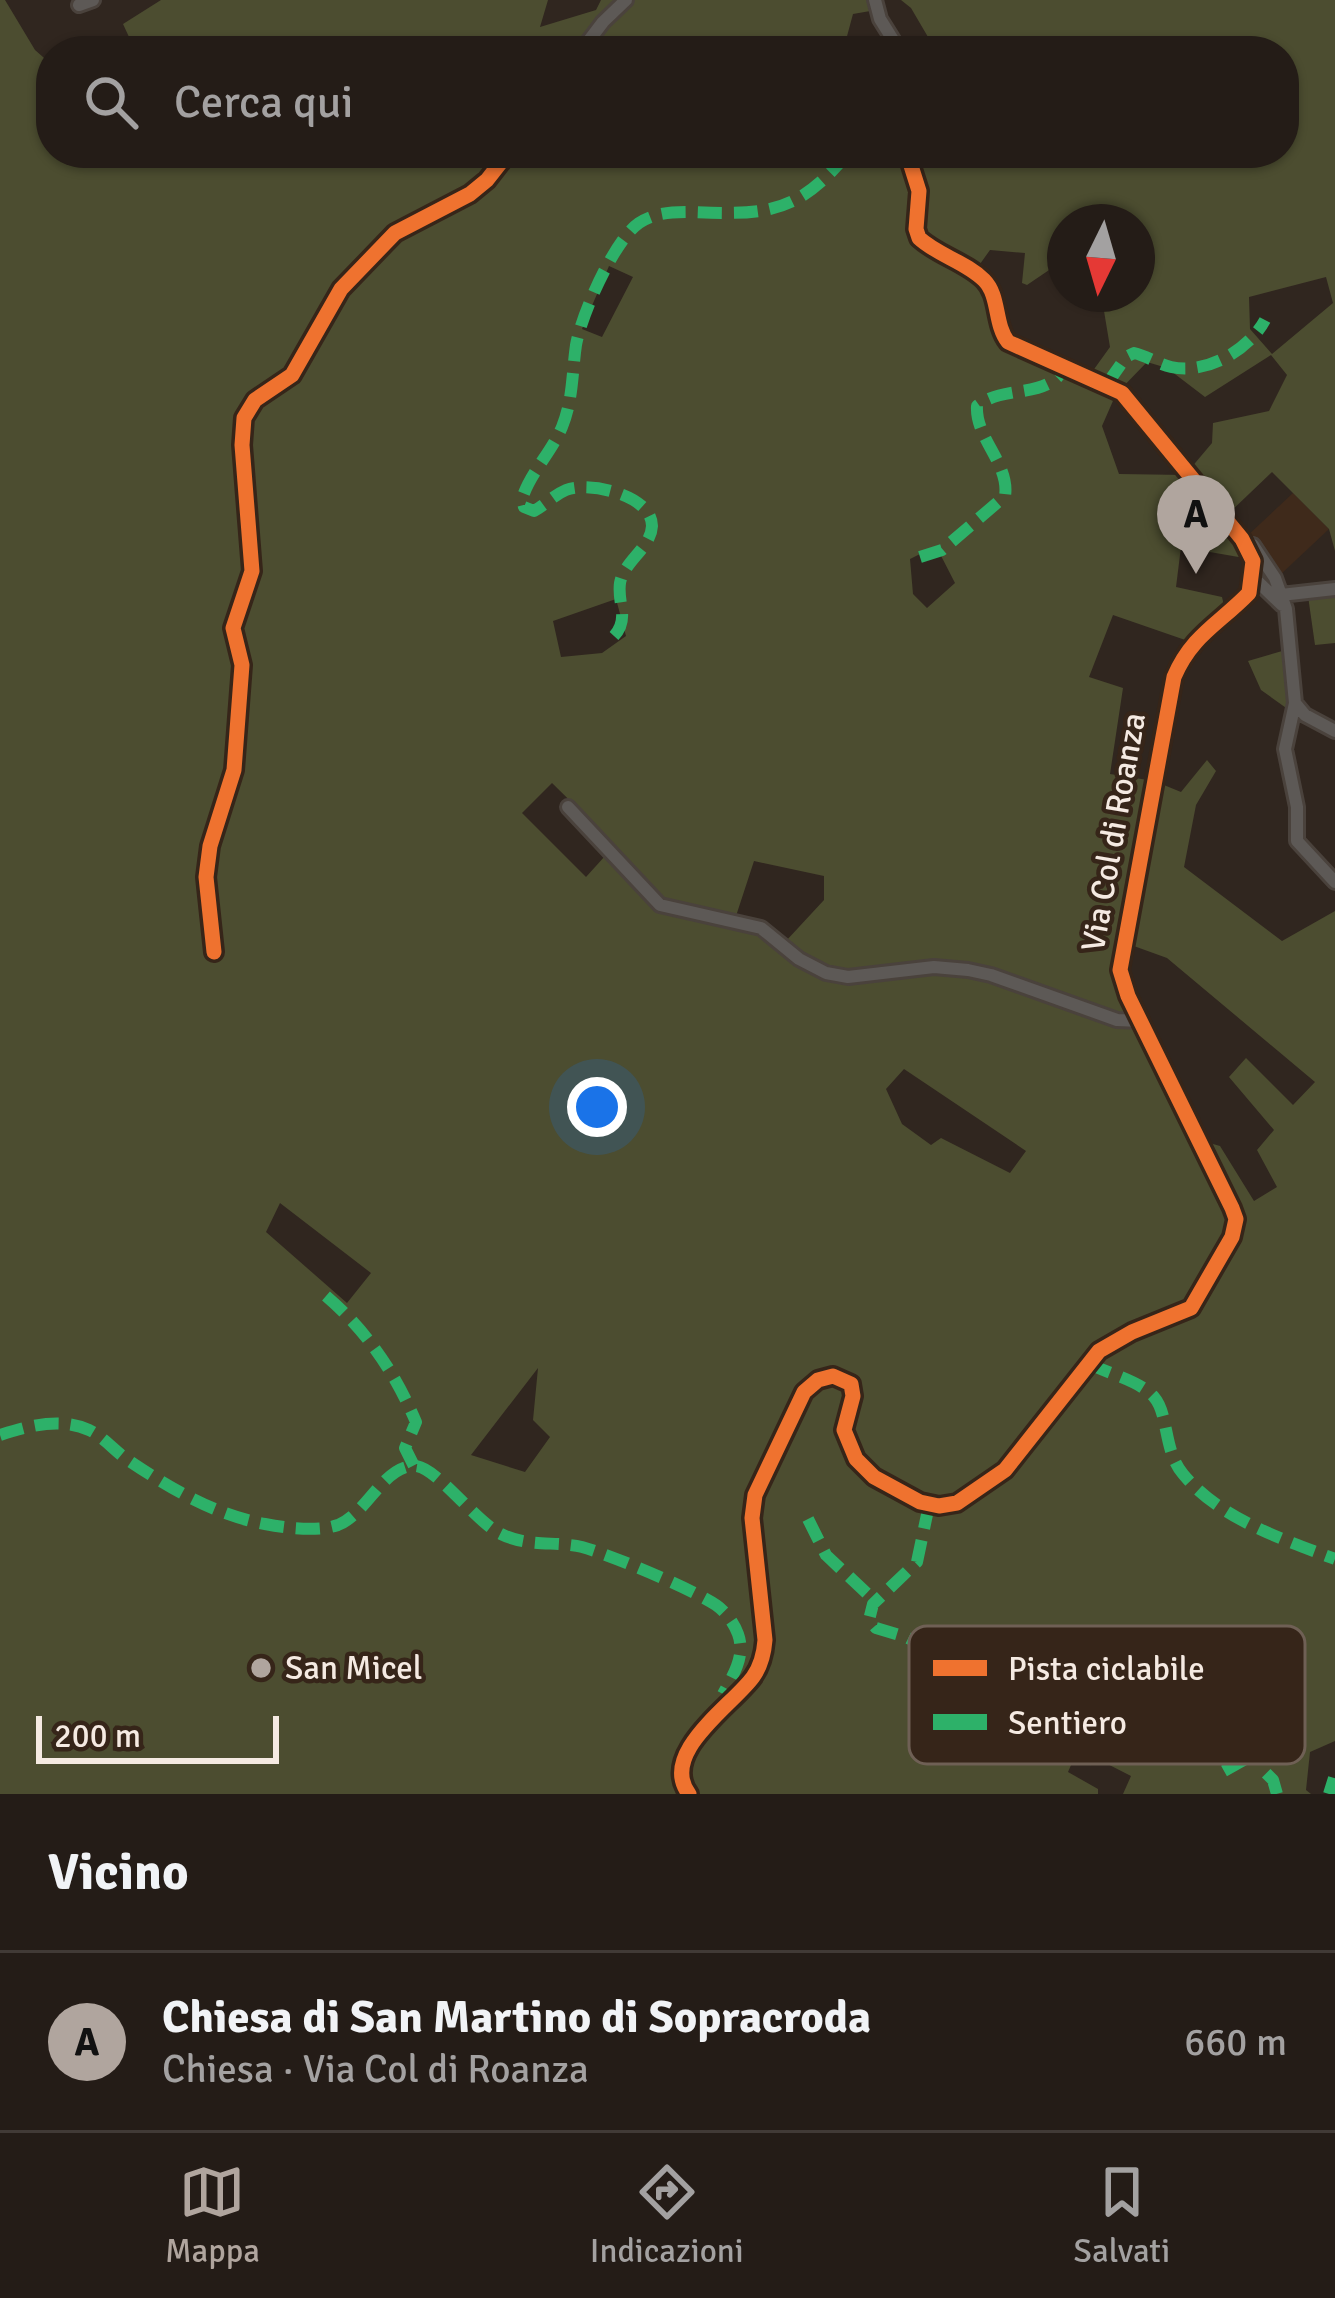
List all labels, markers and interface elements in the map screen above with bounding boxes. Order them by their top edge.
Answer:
search box [36,36,1299,168]
icon: search [78,69,144,135]
text: Cerca qui [174,75,353,130]
north arrow [1047,204,1155,312]
pin: A [1157,475,1235,574]
street label: Via Col di Roanza [1073,709,1155,955]
your location [567,1077,627,1137]
legend [909,1626,1305,1764]
place label: San Micel [285,1648,422,1689]
text: Pista ciclabile [1008,1649,1205,1690]
marker: San Micel [248,1655,274,1681]
text: Sentiero [1008,1703,1127,1744]
scale bar [36,1710,279,1763]
text: 200 m [54,1716,141,1757]
text: Vicino [48,1841,189,1904]
text: Chiesa di San Martino di Sopracroda [162,1990,871,2045]
text: A [75,2018,99,2066]
text: 660 m [1184,2018,1287,2066]
text: Chiesa · Via Col di Roanza [162,2045,589,2093]
tab: Mappa [165,2159,260,2272]
tab: Indicazioni [590,2159,744,2272]
tab: Salvati [1074,2159,1170,2272]

